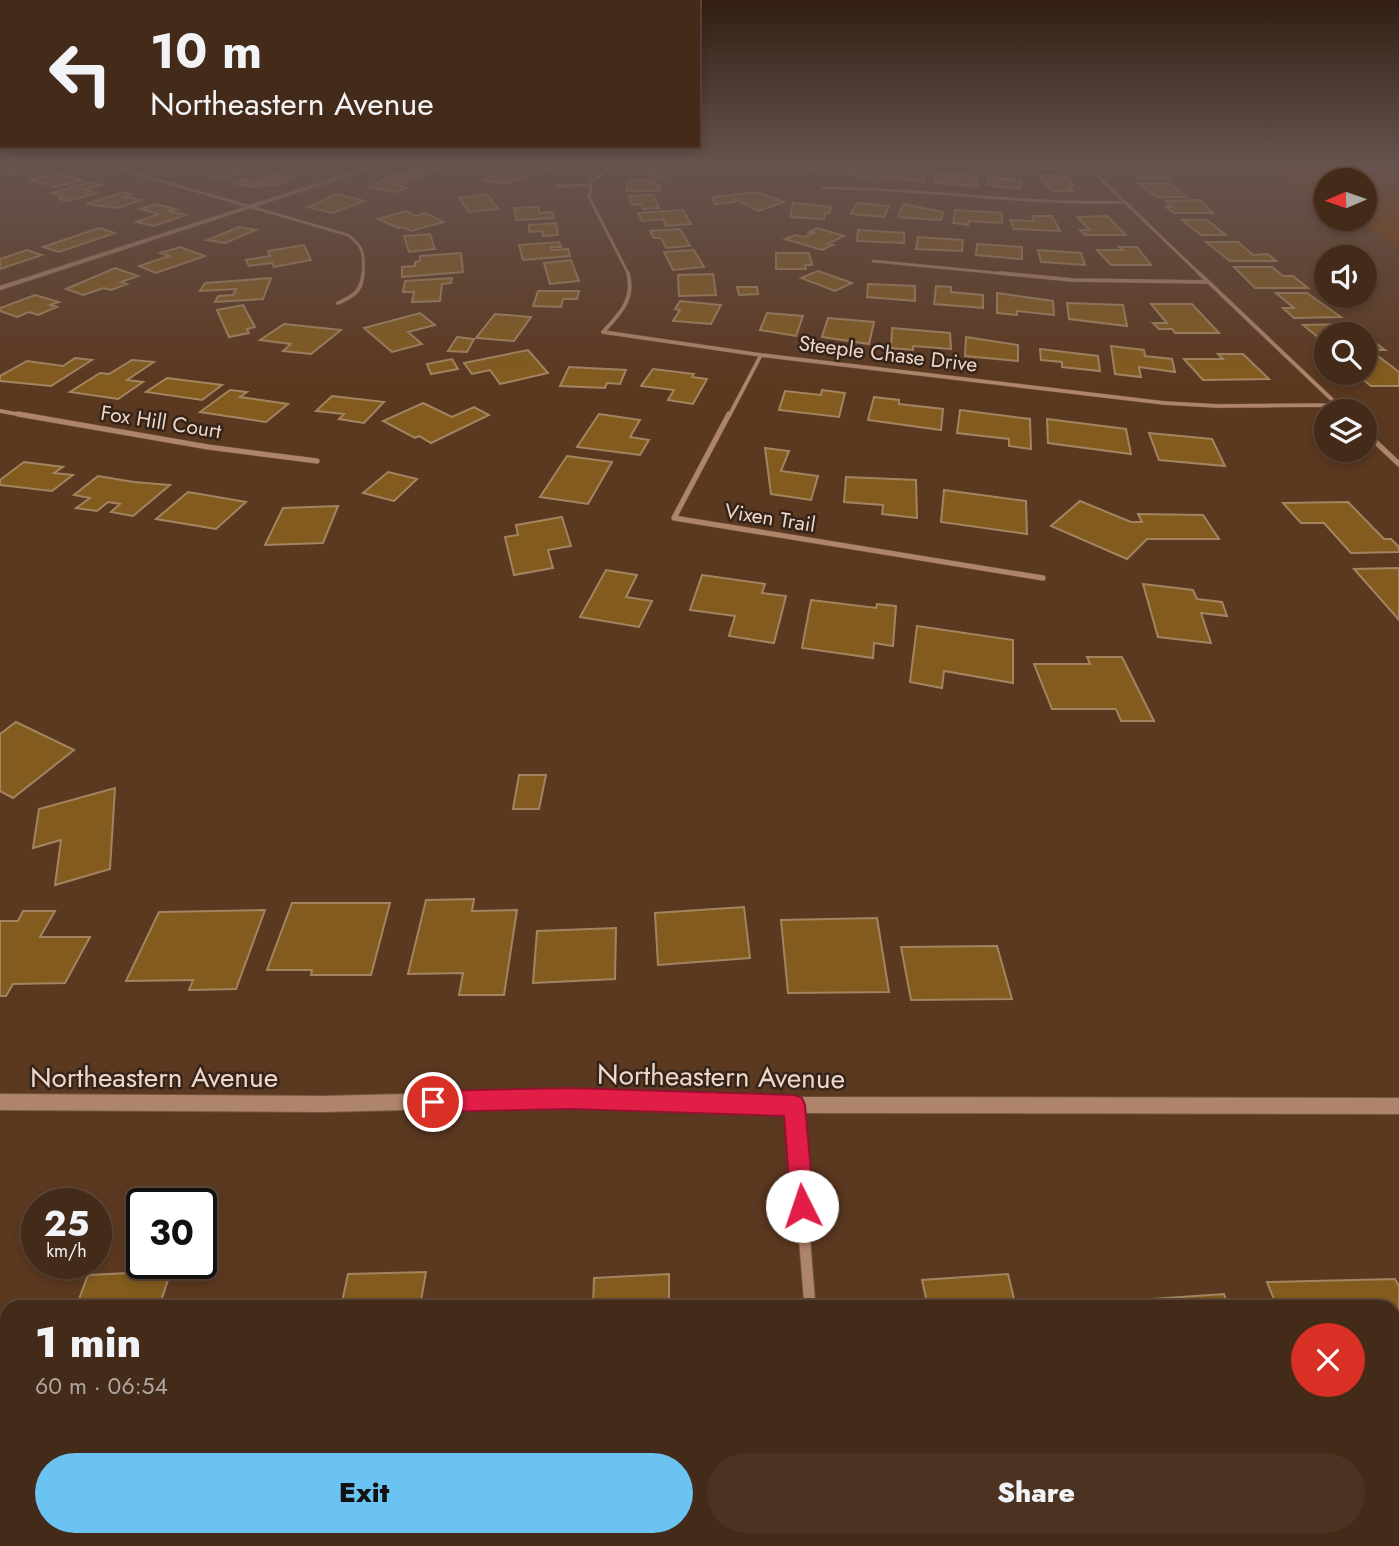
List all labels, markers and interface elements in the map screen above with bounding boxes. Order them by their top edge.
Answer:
text: 10 m [150,16,262,86]
icon: left [35,28,126,119]
text: Northeastern Avenue [150,81,434,127]
north arrow [1314,168,1377,231]
map controls [1314,168,1377,462]
button: sound [1314,245,1377,308]
button: search [1314,322,1377,385]
street label: Steeple Chase Drive [797,328,979,380]
street label: Fox Hill Court [99,398,223,446]
button: layers [1314,399,1377,462]
street label: Vixen Trail [722,496,818,540]
street label: Northeastern Avenue [597,1054,845,1099]
street label: Northeastern Avenue [30,1057,278,1098]
pin [403,1072,463,1132]
icon: arrive [414,1083,452,1121]
position arrow [765,1169,839,1243]
speed limit sign: 30 [126,1188,217,1279]
text: 25 [44,1199,89,1249]
text: km/h [46,1238,87,1264]
text: 1 min [35,1312,141,1373]
button: close [1291,1323,1365,1397]
text: 60 m · 06:54 [35,1369,168,1403]
button: Exit [35,1453,693,1533]
button: Share [707,1453,1365,1533]

